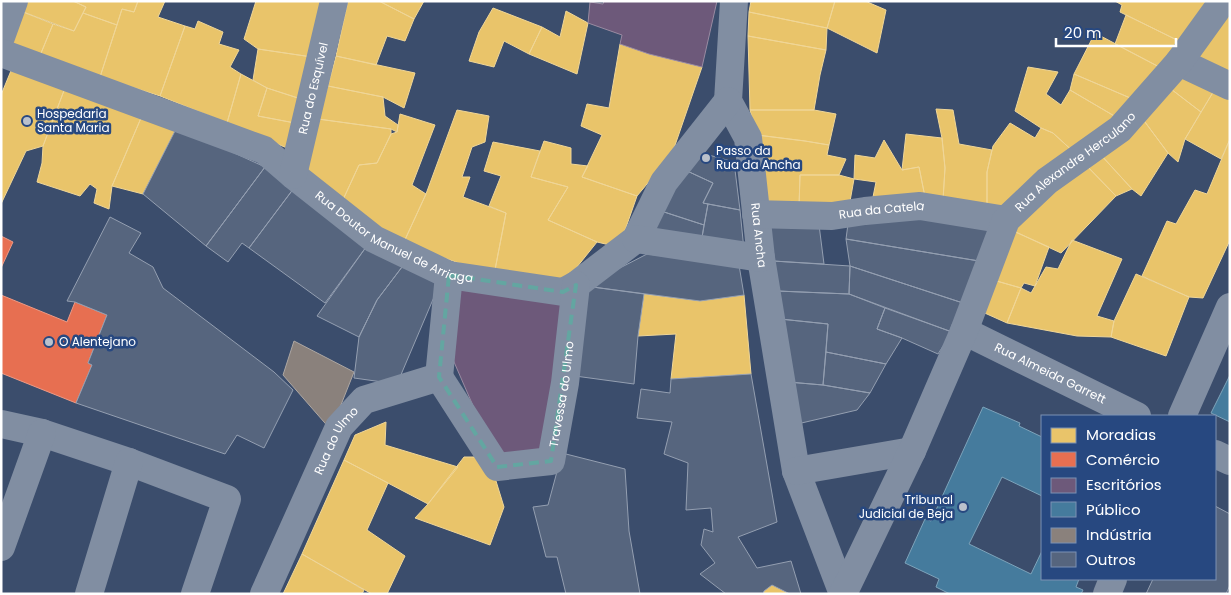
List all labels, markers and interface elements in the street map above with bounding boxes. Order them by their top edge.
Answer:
scale bar [1056,15,1176,47]
text: 20 m [1064,22,1102,43]
street label: Rua do Esquível [294,41,332,136]
place label: Hospedaria Santa Maria [37,105,110,136]
street label: Rua Alexandre Herculano [1011,108,1140,215]
marker: Hospedaria Santa Maria [21,115,33,127]
place label: Passo da Rua da Ancha [716,142,801,173]
marker: Passo da Rua da Ancha [700,152,712,164]
street label: Rua Doutor Manuel de Arriaga [312,187,474,286]
street label: Rua da Catela [838,197,926,223]
street label: Rua Ancha [747,202,771,269]
place label: O Alentejano [59,333,136,350]
marker: O Alentejano [43,336,55,348]
street label: Rua Almeida Garrett [992,338,1109,407]
street label: Travessa do Ulmo [545,340,578,449]
street label: Rua do Ulmo [310,402,362,477]
legend [1041,415,1216,580]
text: Moradias [1086,424,1156,445]
text: Comércio [1086,449,1160,470]
text: Escritórios [1086,474,1162,495]
place label: Tribunal Judicial de Beja [859,491,953,522]
text: Público [1086,499,1141,520]
marker: Tribunal Judicial de Beja [957,501,969,513]
text: Indústria [1086,524,1152,545]
text: Outros [1086,549,1136,570]

